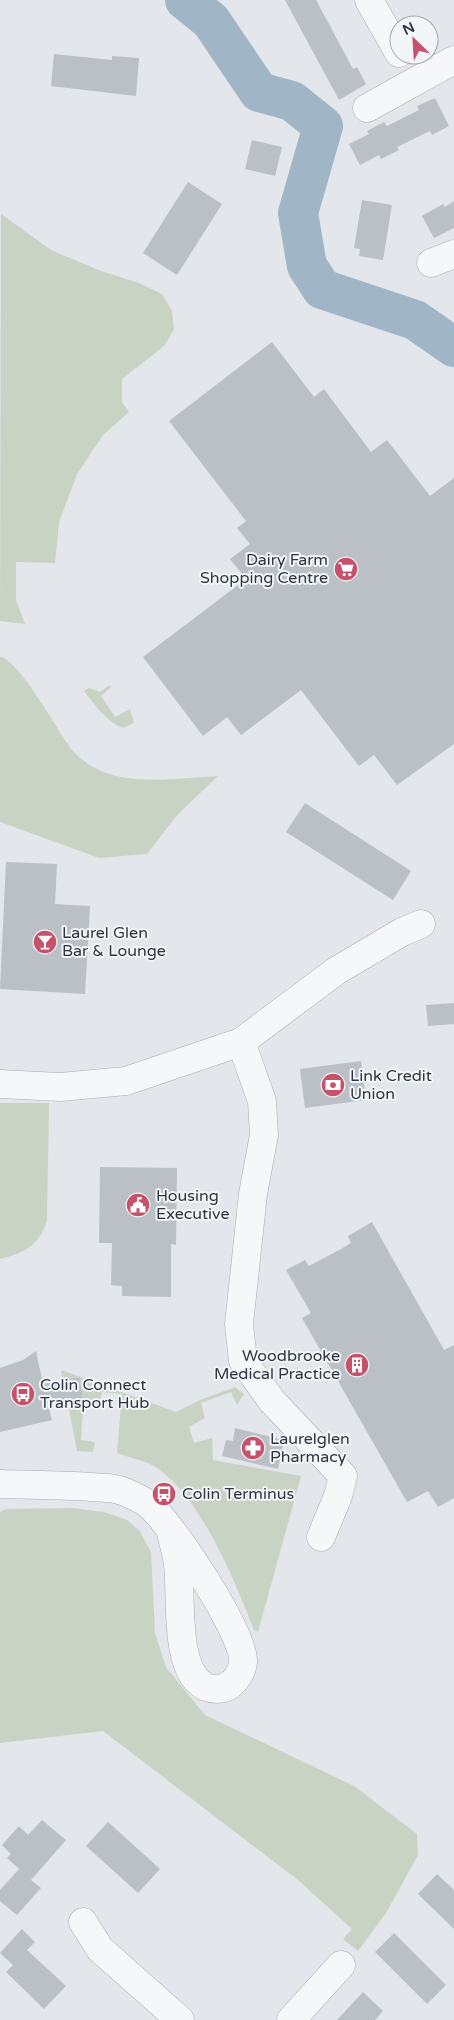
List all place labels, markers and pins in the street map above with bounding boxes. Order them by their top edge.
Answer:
place label: Dairy Farm Shopping Centre [200,550,328,588]
supermarket icon: Dairy Farm Shopping Centre [333,556,359,582]
place label: Laurel Glen Bar & Lounge [62,923,166,961]
bar icon: Laurel Glen Bar & Lounge [32,929,58,955]
place label: Link Credit Union [350,1066,432,1104]
bank icon: Link Credit Union [320,1072,346,1098]
place label: Housing Executive [156,1186,230,1224]
public building icon: Housing Executive [125,1192,151,1218]
place label: Woodbrooke Medical Practice [214,1346,340,1384]
building icon: Woodbrooke Medical Practice [344,1352,370,1378]
place label: Colin Connect Transport Hub [40,1375,149,1413]
bus stop icon: Colin Connect Transport Hub [10,1381,36,1407]
place label: Laurelglen Pharmacy [270,1429,350,1467]
pharmacy icon: Laurelglen Pharmacy [240,1435,266,1461]
bus stop icon: Colin Terminus [151,1481,177,1507]
place label: Colin Terminus [182,1484,294,1504]

